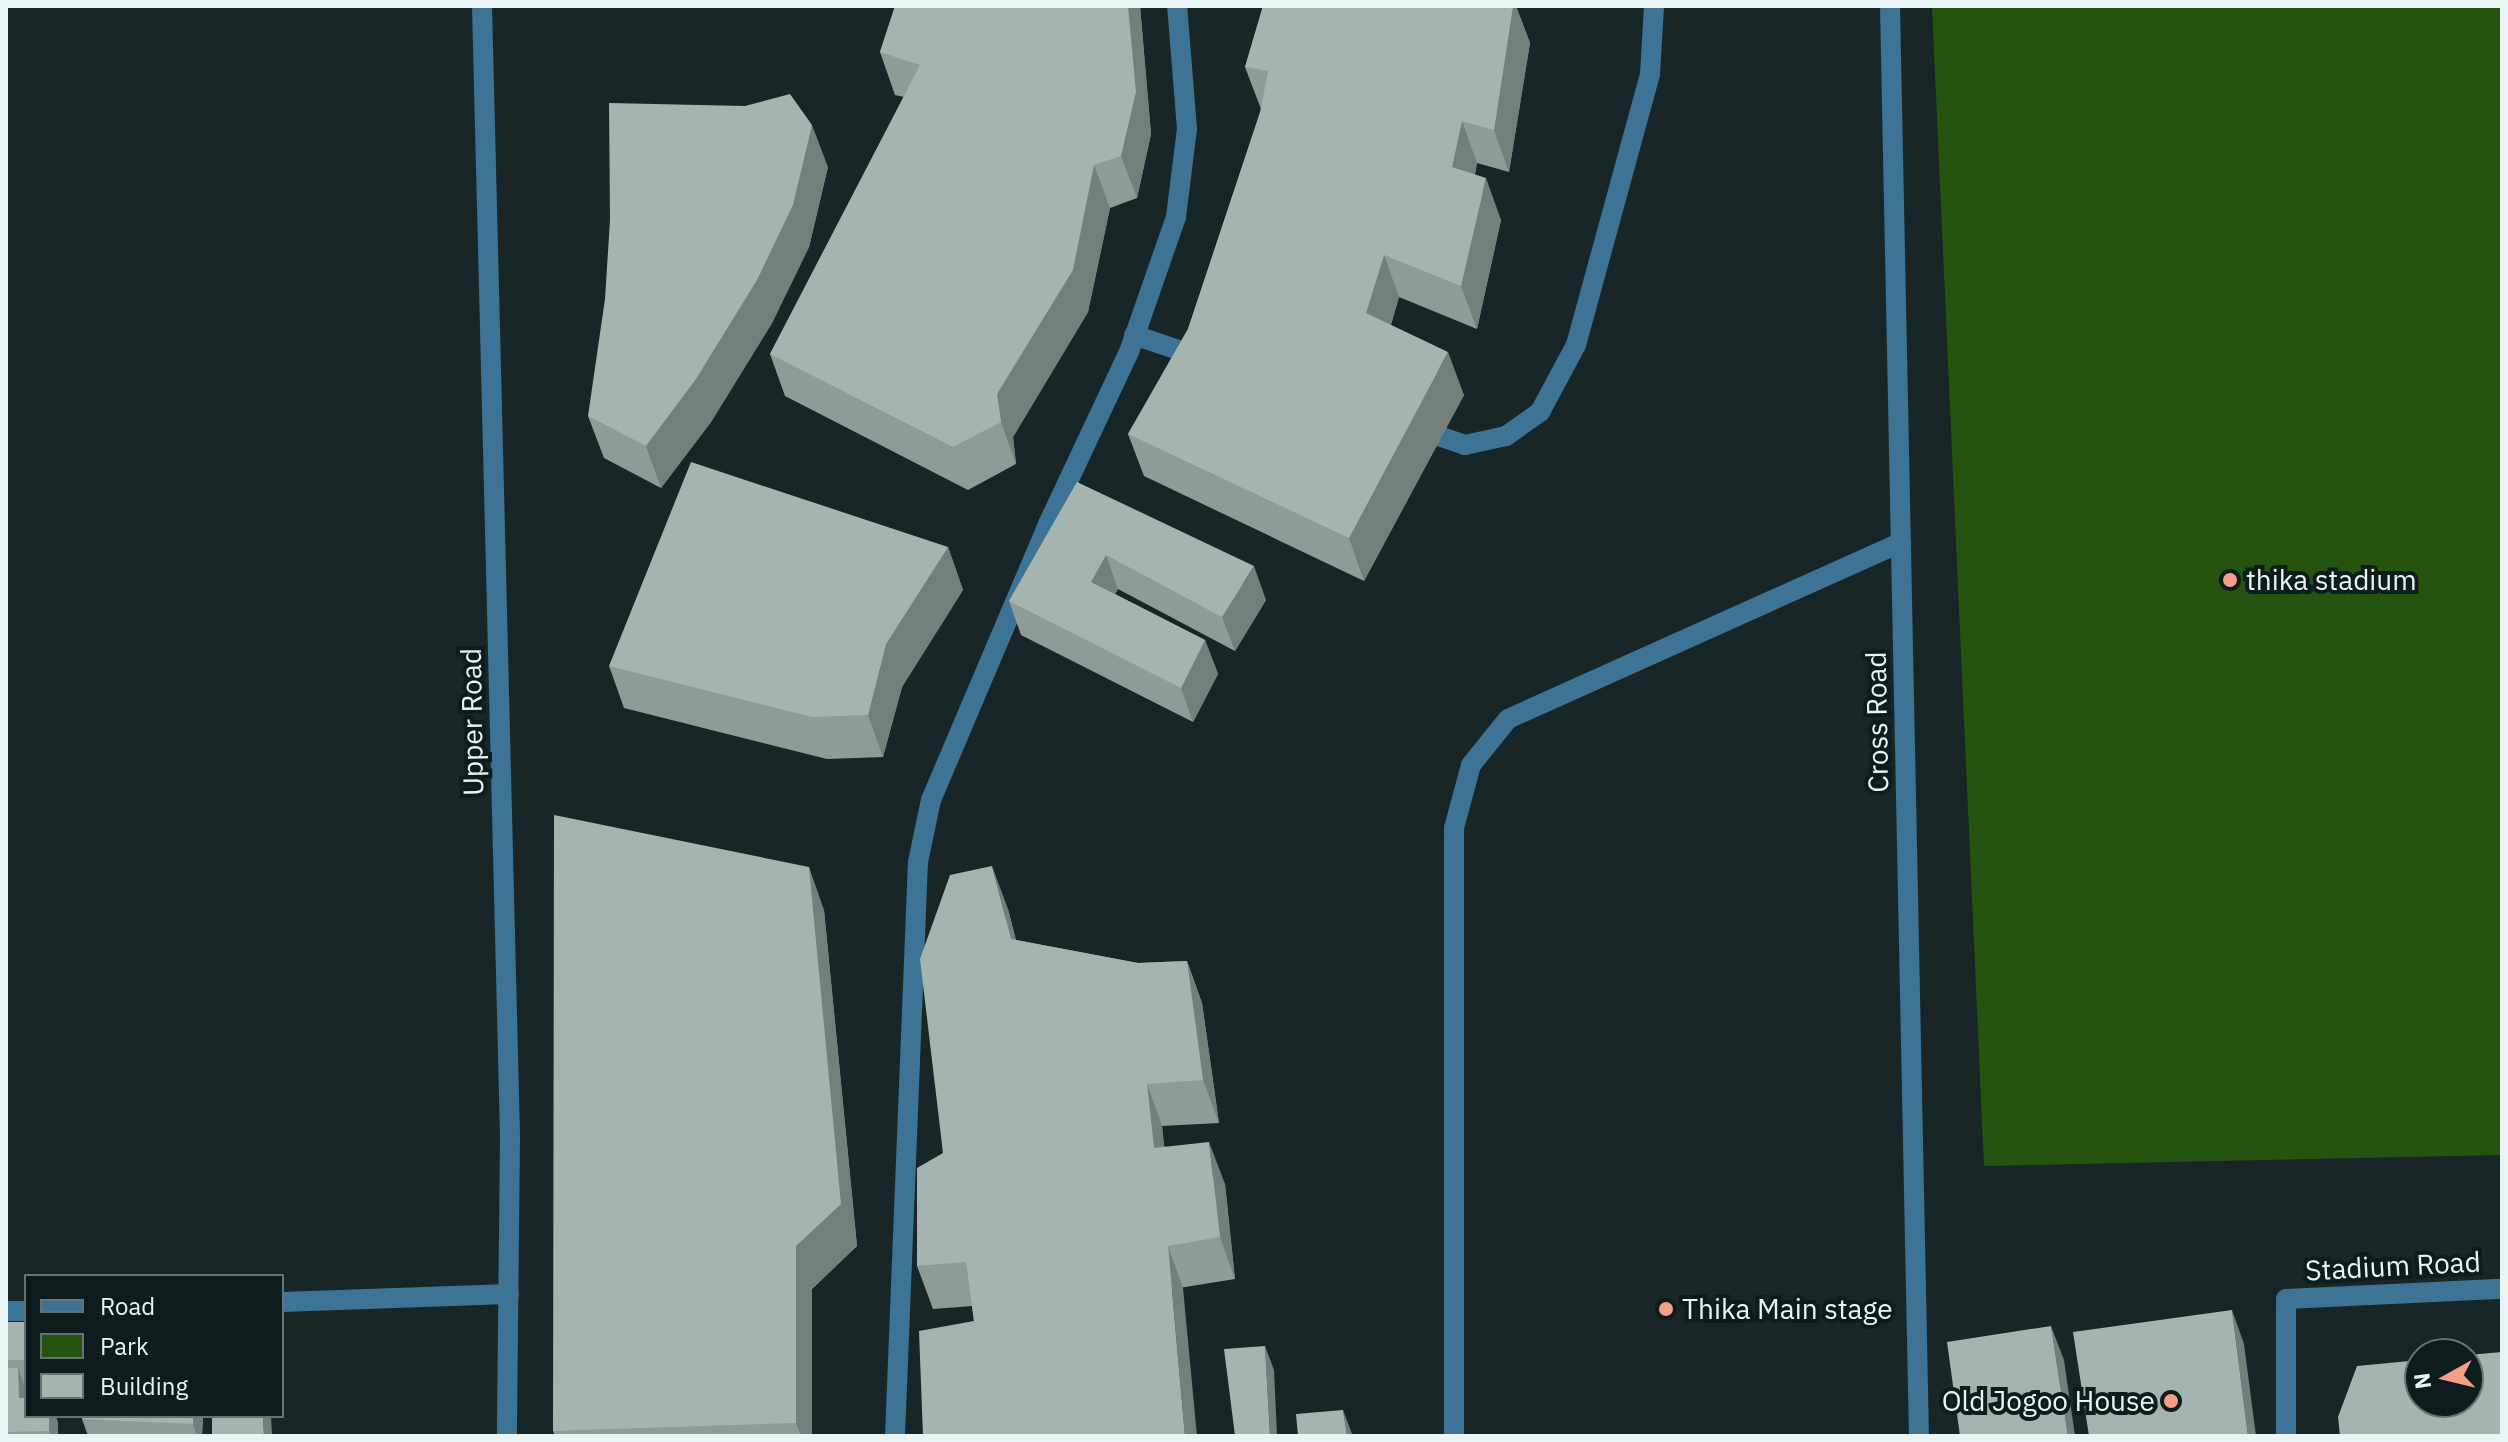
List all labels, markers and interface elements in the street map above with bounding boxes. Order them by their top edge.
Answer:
place label: thika stadium [2246,563,2417,597]
marker: thika stadium [2221,571,2239,589]
street label: Upper Road [454,648,490,796]
street label: Cross Road [1859,651,1895,793]
street label: Stadium Road [2304,1245,2482,1287]
legend [24,1274,284,1418]
text: Road [100,1290,155,1322]
place label: Thika Main stage [1682,1292,1893,1326]
marker: Thika Main stage [1657,1300,1675,1318]
text: Park [100,1330,149,1362]
north arrow [2404,1338,2484,1418]
text: Building [100,1370,188,1402]
text: N [2406,1371,2437,1391]
place label: Old Jogoo House [1942,1384,2155,1418]
marker: Old Jogoo House [2162,1392,2180,1410]

